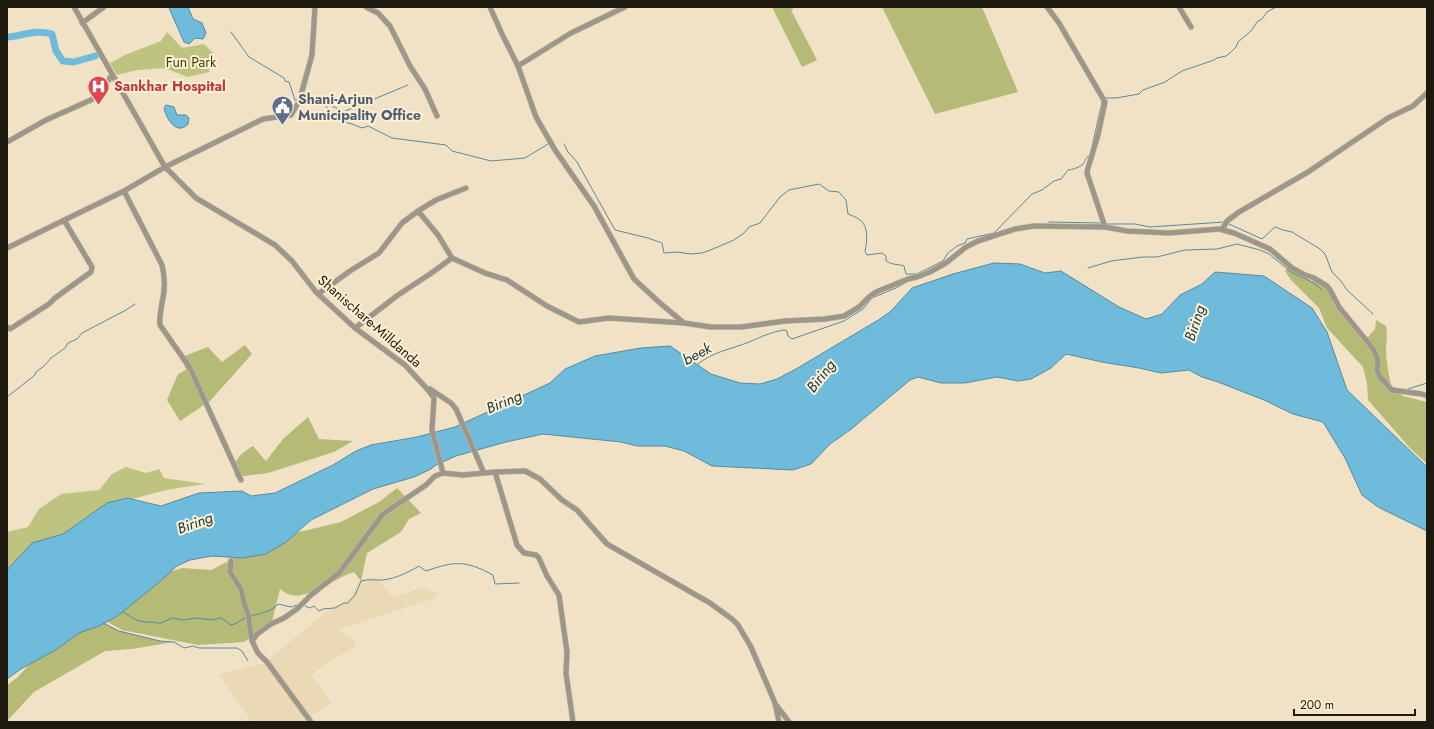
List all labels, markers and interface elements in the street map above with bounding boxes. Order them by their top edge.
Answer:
park label: Fun Park [166,52,217,72]
hospital icon: Sankhar Hospital [86,73,112,106]
place label: Sankhar Hospital [114,76,226,96]
place label: Shani-Arjun Municipality Office [298,89,421,125]
public building icon: Shani-Arjun Municipality Office [270,94,296,127]
street label: Shanischare-Milldanda [314,270,426,372]
water label: Biring [1179,302,1211,344]
water label: beek [679,337,716,371]
water label: Biring [801,354,841,397]
water label: Biring [483,384,526,419]
water label: Biring [174,506,217,540]
scale bar [1294,691,1415,717]
text: 200 m [1300,696,1334,714]

